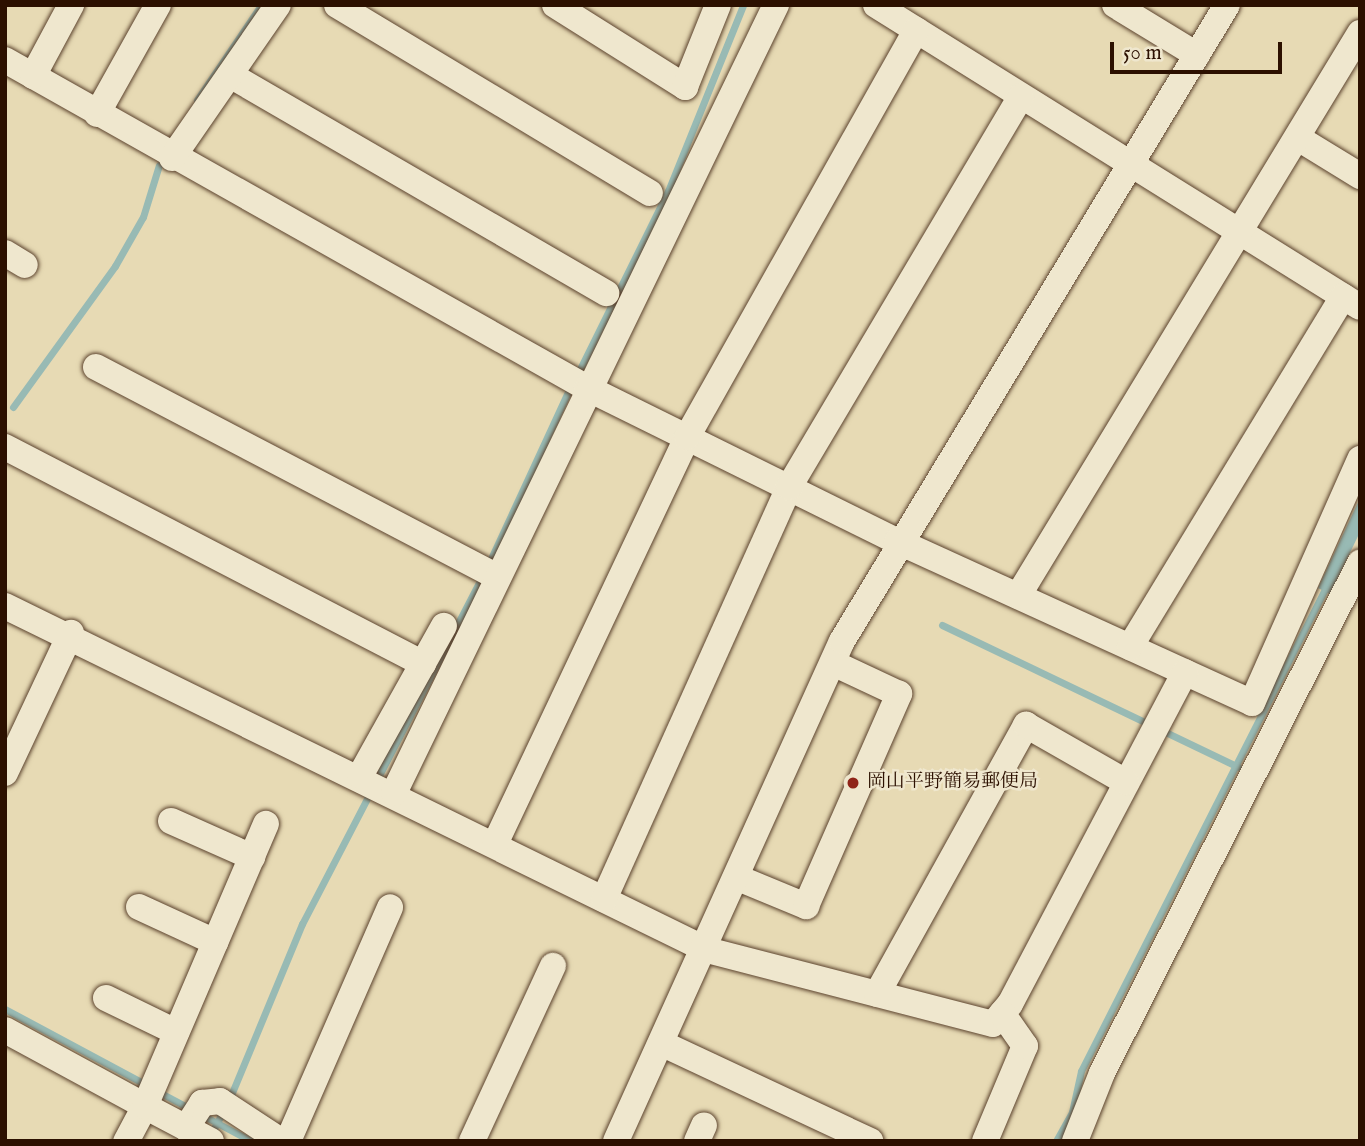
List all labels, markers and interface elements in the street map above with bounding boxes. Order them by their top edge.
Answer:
scale bar [1113,28,1284,72]
text: 50 m [1123,40,1162,67]
place label: 岡山平野簡易郵便局 [867,772,1038,794]
marker: 岡山平野簡易郵便局 [845,775,861,791]

